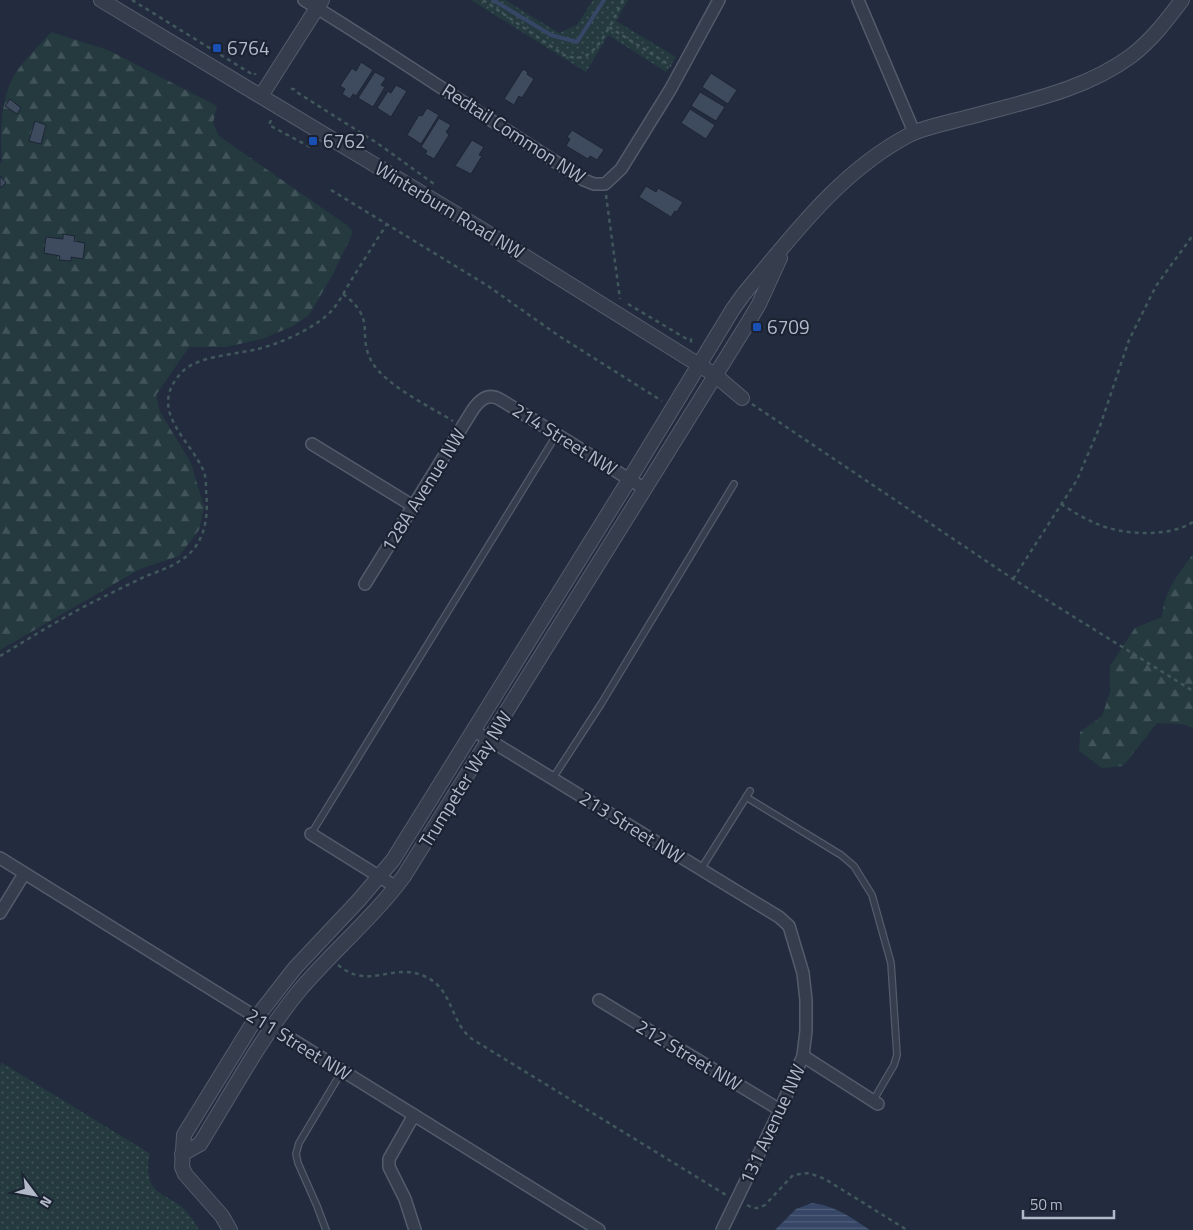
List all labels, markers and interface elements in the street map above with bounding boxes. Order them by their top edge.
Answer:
place label: 6764 [227,33,270,62]
marker: 6764 [211,42,223,54]
street label: Redtail Common NW [437,75,592,190]
place label: 6762 [323,126,366,155]
marker: 6762 [307,135,319,147]
street label: Winterburn Road NW [370,153,531,266]
place label: 6709 [767,312,810,341]
marker: 6709 [751,321,763,333]
street label: 214 Street NW [507,395,624,482]
street label: 128A Avenue NW [373,422,472,557]
street label: Trumpeter Way NW [411,705,518,853]
street label: 213 Street NW [574,783,691,870]
street label: 211 Street NW [241,1000,358,1087]
street label: 212 Street NW [631,1012,748,1098]
street label: 131 Avenue NW [731,1059,812,1189]
north arrow [10,1170,60,1220]
scale bar [1023,1188,1114,1220]
text: N [35,1192,58,1212]
text: 50 m [1030,1193,1063,1216]

